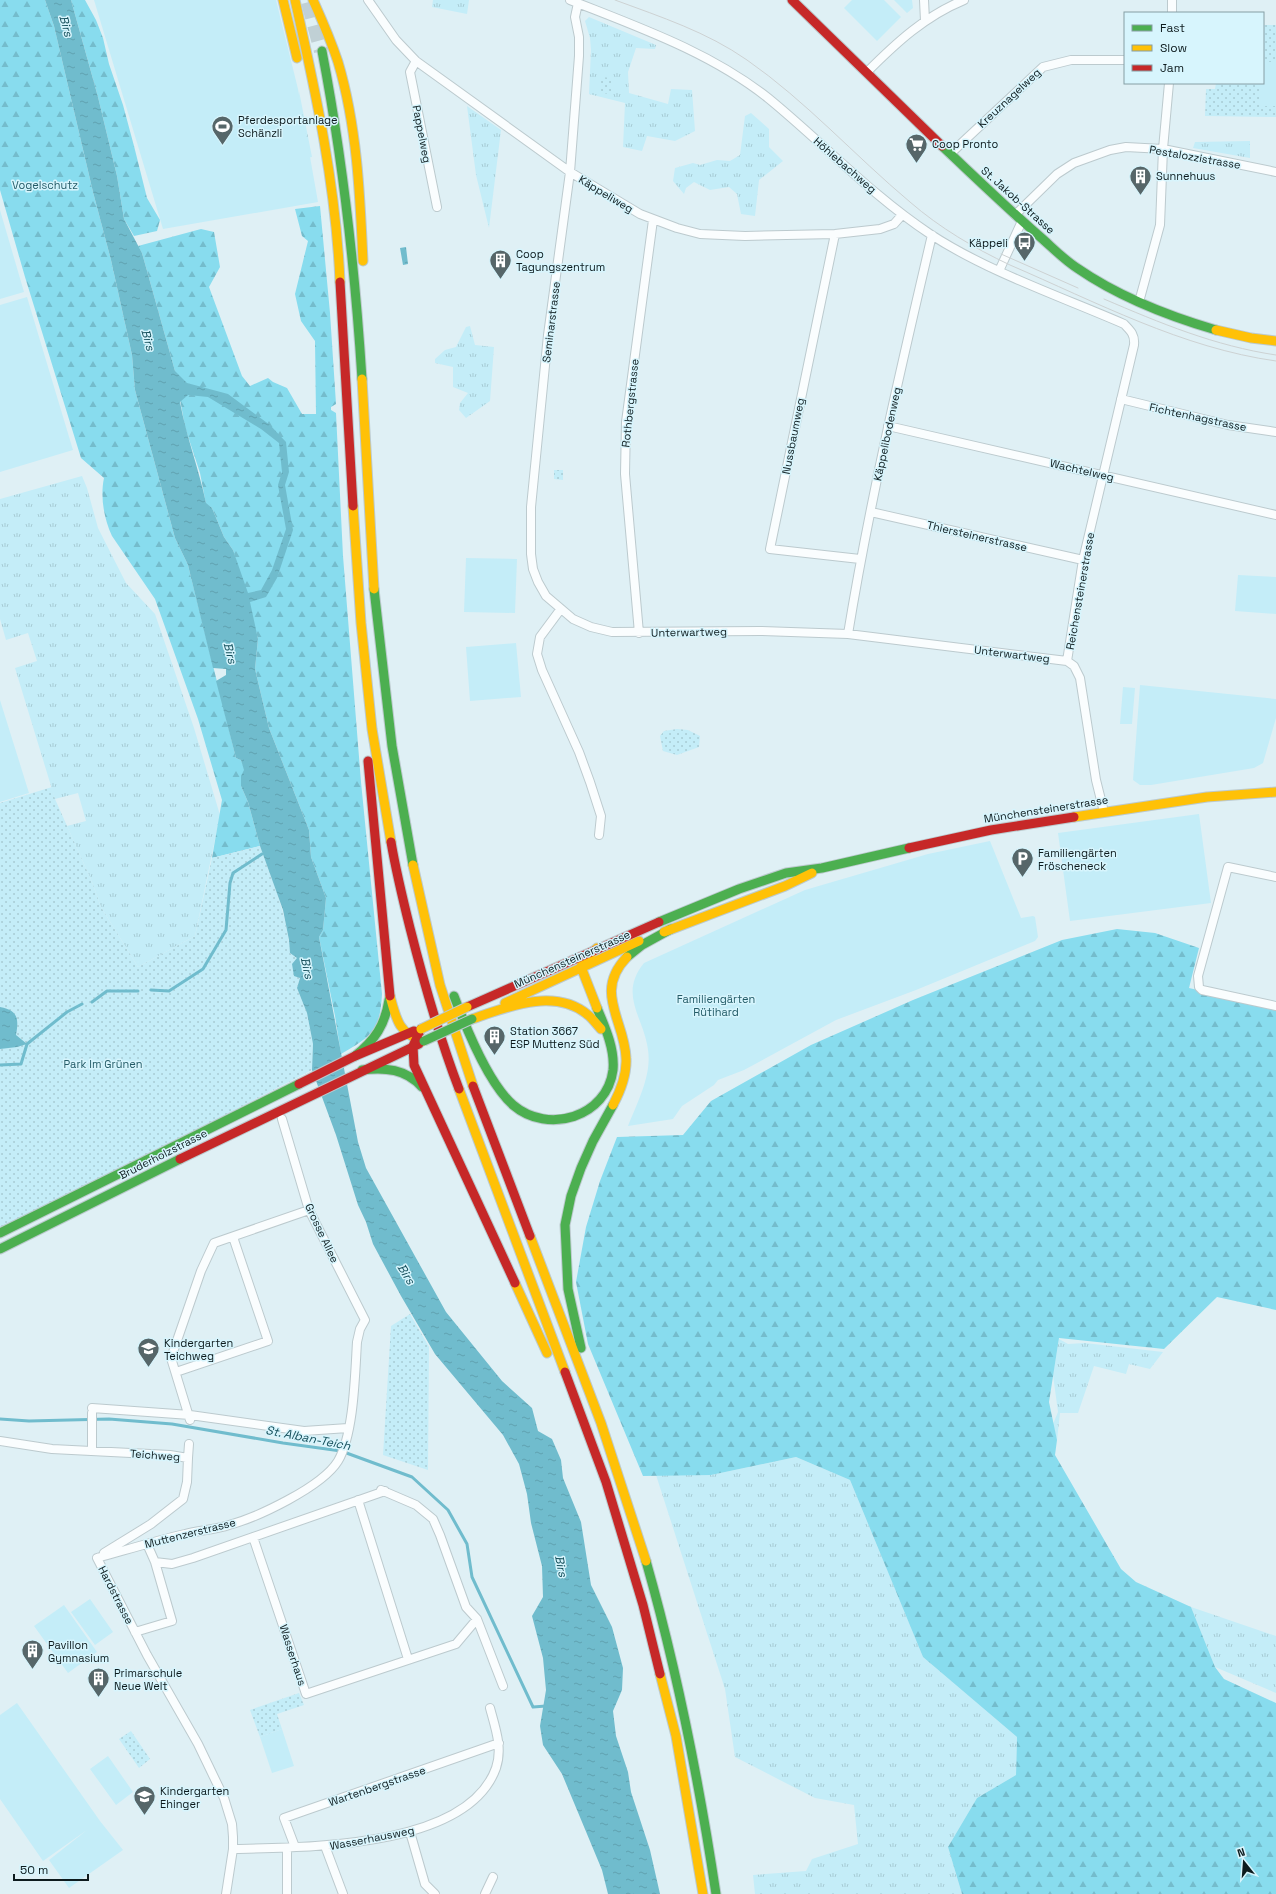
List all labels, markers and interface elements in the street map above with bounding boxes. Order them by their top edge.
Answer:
legend [1124,12,1264,84]
water label: Birs [55,13,77,39]
text: Fast [1160,20,1185,36]
text: Slow [1160,40,1187,56]
text: Jam [1160,60,1184,76]
street label: Kreuznagelweg [975,65,1043,131]
street label: Pappelweg [410,104,434,164]
sports icon: Pferdesportanlage Schänzli [210,113,236,146]
place label: Pferdesportanlage Schänzli [238,113,338,140]
supermarket icon: Coop Pronto [904,131,930,164]
street label: Höhlebachweg [811,134,879,196]
place label: Coop Pronto [932,137,998,151]
street label: Pestalozzistrasse [1148,142,1242,172]
street label: St. Jakob-Strasse [978,163,1058,237]
building icon: Sunnehuus [1127,163,1153,196]
place label: Sunnehuus [1156,169,1216,183]
street label: Käppeliweg [576,172,636,216]
park label: Vogelschutz [12,178,78,192]
bus stop icon: Käppeli [1011,230,1037,263]
place label: Käppeli [969,236,1008,250]
building icon: Coop Tagungszentrum [487,247,513,280]
place label: Coop Tagungszentrum [516,247,605,274]
street label: Seminarstrasse [539,281,563,363]
water label: Birs [137,327,159,353]
street label: Rothbergstrasse [618,358,642,448]
street label: Käppelibodenweg [870,386,904,482]
street label: Nussbaumweg [779,397,807,475]
street label: Fichtenhagstrasse [1148,400,1248,434]
street label: Wachtelweg [1049,456,1115,484]
street label: Thiersteinerstrasse [925,518,1029,554]
street label: Reichensteinerstrasse [1063,531,1097,651]
street label: Unterwartweg [651,624,727,640]
water label: Birs [220,641,241,666]
street label: Unterwartweg [973,642,1051,666]
street label: Münchensteinerstrasse [983,792,1109,826]
parking icon: Familiengärten Fröscheneck [1009,846,1035,879]
place label: Familiengärten Fröscheneck [1038,846,1117,873]
street label: Münchensteinerstrasse [512,927,632,991]
water label: Birs [297,956,317,981]
park label: Familiengärten Rütihard [677,992,755,1019]
building icon: Station 3667 ESP Muttenz Süd [482,1024,508,1057]
place label: Station 3667 ESP Muttenz Süd [510,1024,600,1051]
park label: Park Im Grünen [64,1057,142,1071]
street label: Bruderholzstrasse [117,1126,209,1182]
street label: Grosse Allee [302,1201,342,1265]
water label: Birs [393,1261,419,1288]
school or university icon: Kindergarten Teichweg [136,1336,162,1369]
place label: Kindergarten Teichweg [164,1336,233,1363]
water label: St. Alban-Teich [264,1422,352,1454]
street label: Teichweg [130,1446,180,1464]
street label: Muttenzerstrasse [143,1515,237,1551]
water label: Birs [551,1554,571,1579]
street label: Hardstrasse [95,1563,137,1627]
street label: Wasserhaus [277,1623,310,1688]
building icon: Pavillon Gymnasium [19,1638,45,1671]
place label: Pavillon Gymnasium [48,1638,109,1665]
building icon: Primarschule Neue Welt [86,1666,112,1699]
place label: Primarschule Neue Welt [114,1666,182,1693]
street label: Wartenbergstrasse [327,1763,427,1809]
school or university icon: Kindergarten Ehinger [131,1784,157,1817]
place label: Kindergarten Ehinger [160,1784,229,1811]
street label: Wasserhausweg [329,1823,415,1853]
north arrow [1224,1842,1264,1882]
text: N [1236,1845,1247,1860]
scale bar [14,1856,88,1882]
text: 50 m [20,1862,48,1878]

